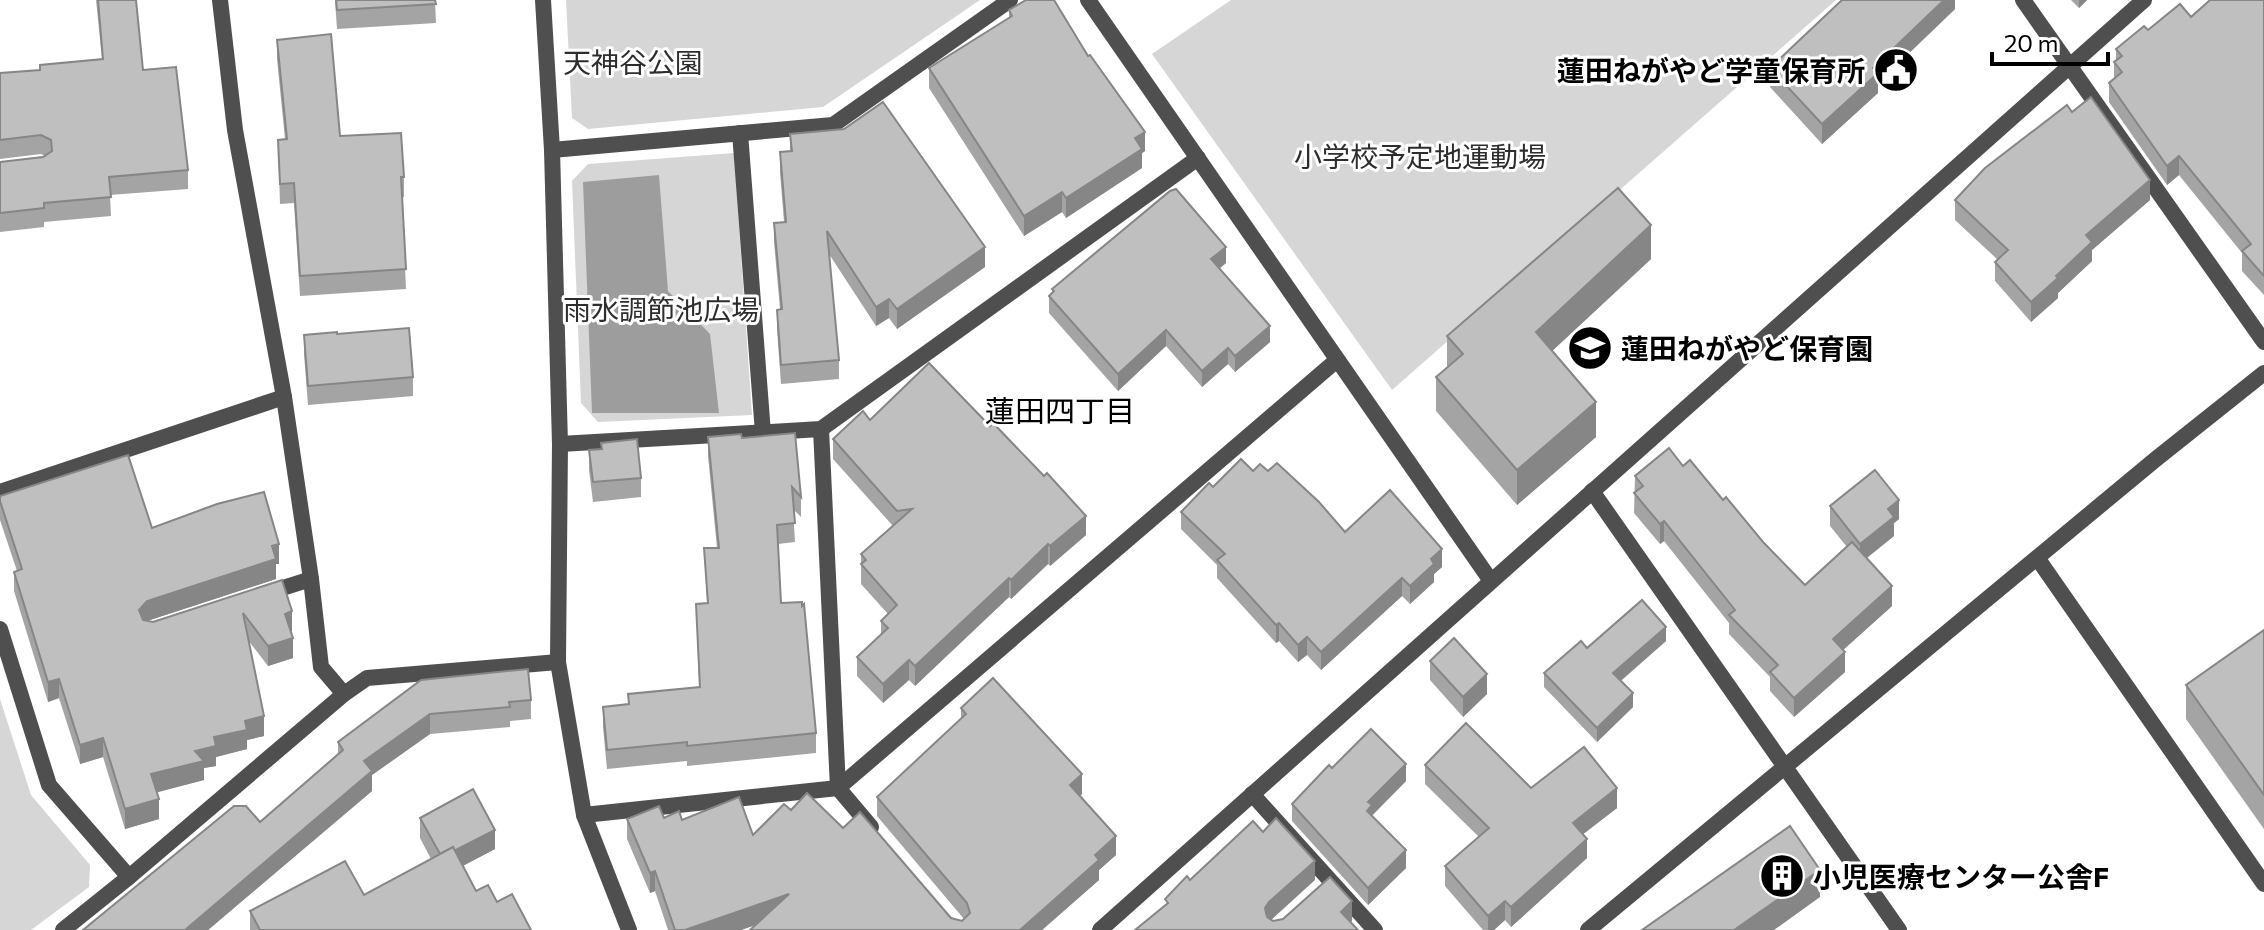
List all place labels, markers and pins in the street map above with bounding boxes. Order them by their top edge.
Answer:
public building icon: 蓮田ねがやど学童保育所 [1872,46,1920,94]
place label: 蓮田ねがやど学童保育所 [1557,53,1865,87]
school or university icon: 蓮田ねがやど保育園 [1566,324,1614,372]
place label: 蓮田ねがやど保育園 [1621,331,1873,365]
building icon: 小児医療センター公舎F [1758,852,1806,900]
place label: 小児医療センター公舎F [1813,859,2109,893]

